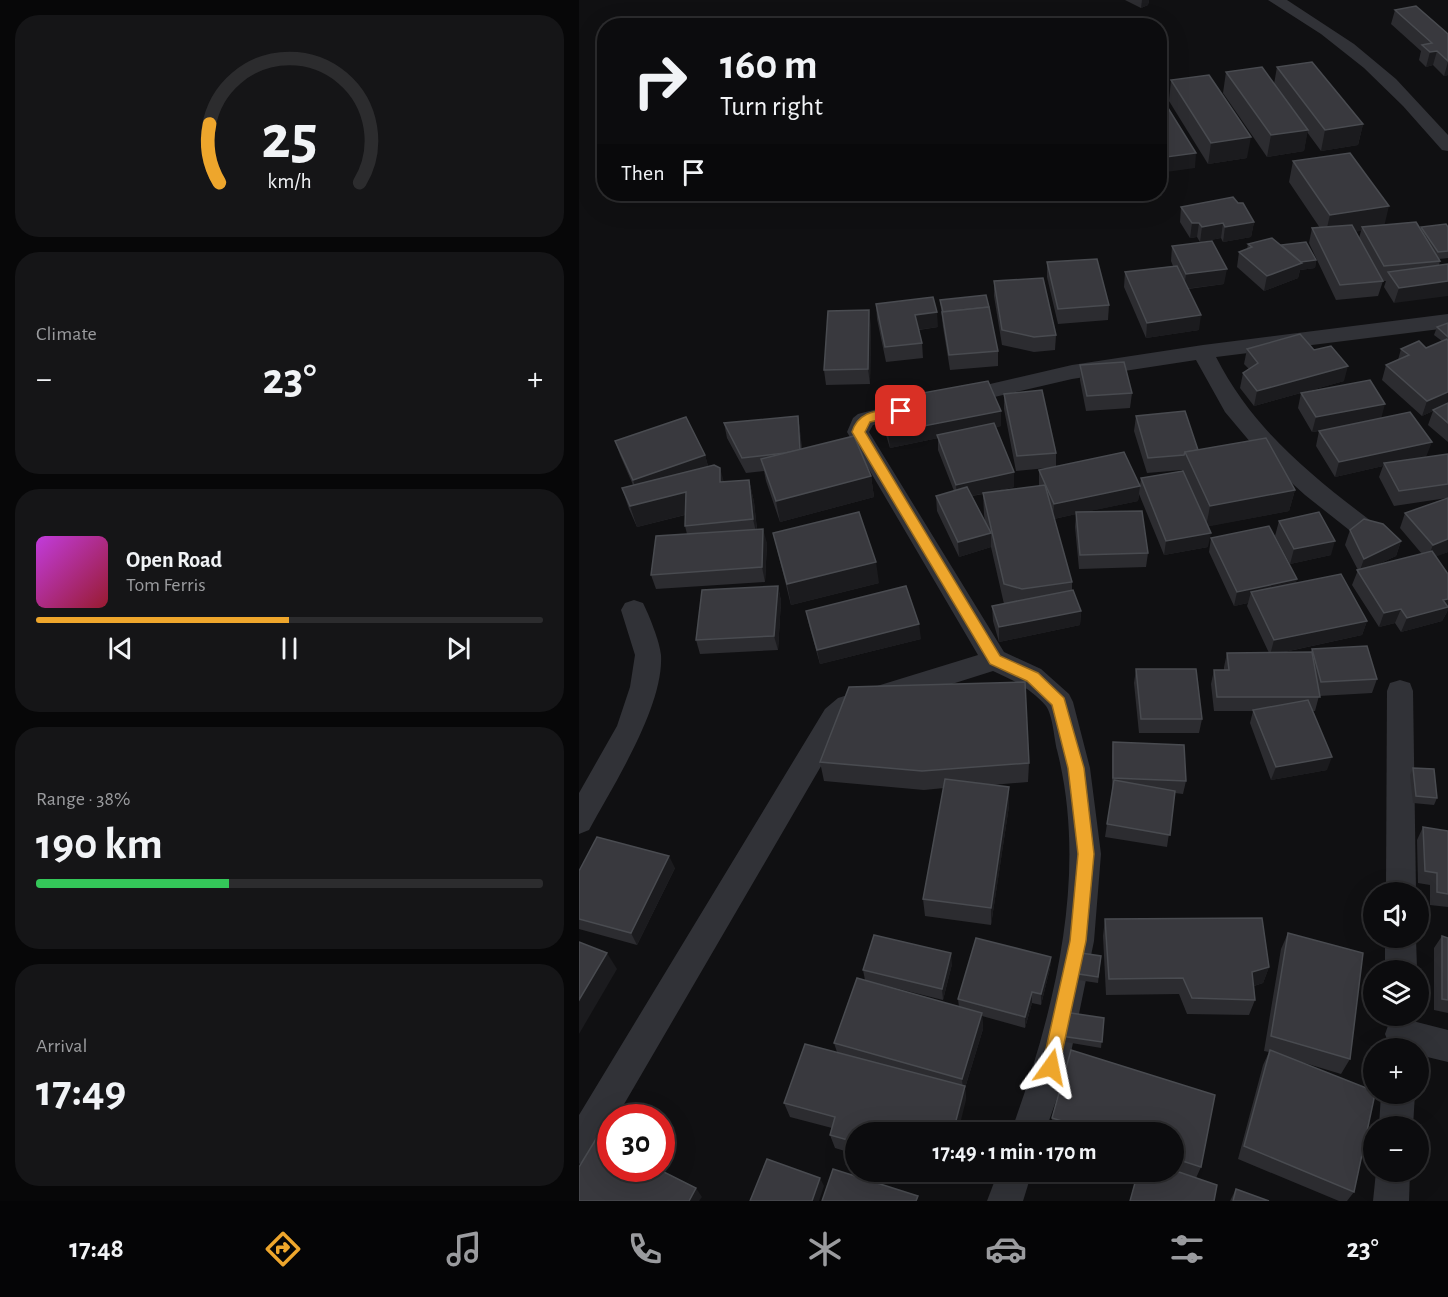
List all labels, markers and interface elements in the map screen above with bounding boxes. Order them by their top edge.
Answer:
icon: right [621,42,699,120]
text: 160 m [720,44,818,86]
text: Turn right [720,93,823,120]
text: 25 [261,107,318,169]
icon: arrive [677,156,710,189]
text: Then [621,162,665,184]
text: km/h [267,171,312,192]
text: Climate [36,324,97,344]
text: 23° [263,357,316,402]
text: − [36,363,52,396]
text: + [527,363,543,396]
pin [875,385,926,436]
icon: arrive [884,394,917,427]
text: Open Road [126,549,222,571]
text: Tom Ferris [126,575,206,595]
icon: previous [104,632,137,665]
icon: pause [273,632,306,665]
icon: next [442,632,475,665]
text: Range · 38% [36,789,130,809]
text: 190 km [36,822,163,867]
map controls [1363,882,1429,1182]
button: sound [1363,882,1429,948]
button: layers [1363,960,1429,1026]
position arrow [1019,1035,1083,1099]
text: Arrival [36,1036,87,1056]
button: + [1363,1038,1429,1104]
text: 17:49 [36,1069,126,1114]
speed limit sign: 30 [597,1104,675,1182]
button: − [1363,1116,1429,1182]
text: 17:49 · 1 min · 170 m [933,1141,1096,1163]
icon: directions [262,1228,304,1270]
icon: music [443,1228,485,1270]
icon: phone [624,1228,666,1270]
icon: climate [804,1228,846,1270]
icon: car [985,1228,1027,1270]
icon: filters [1166,1228,1208,1270]
text: 17:48 [69,1235,124,1262]
text: 23° [1346,1235,1379,1262]

